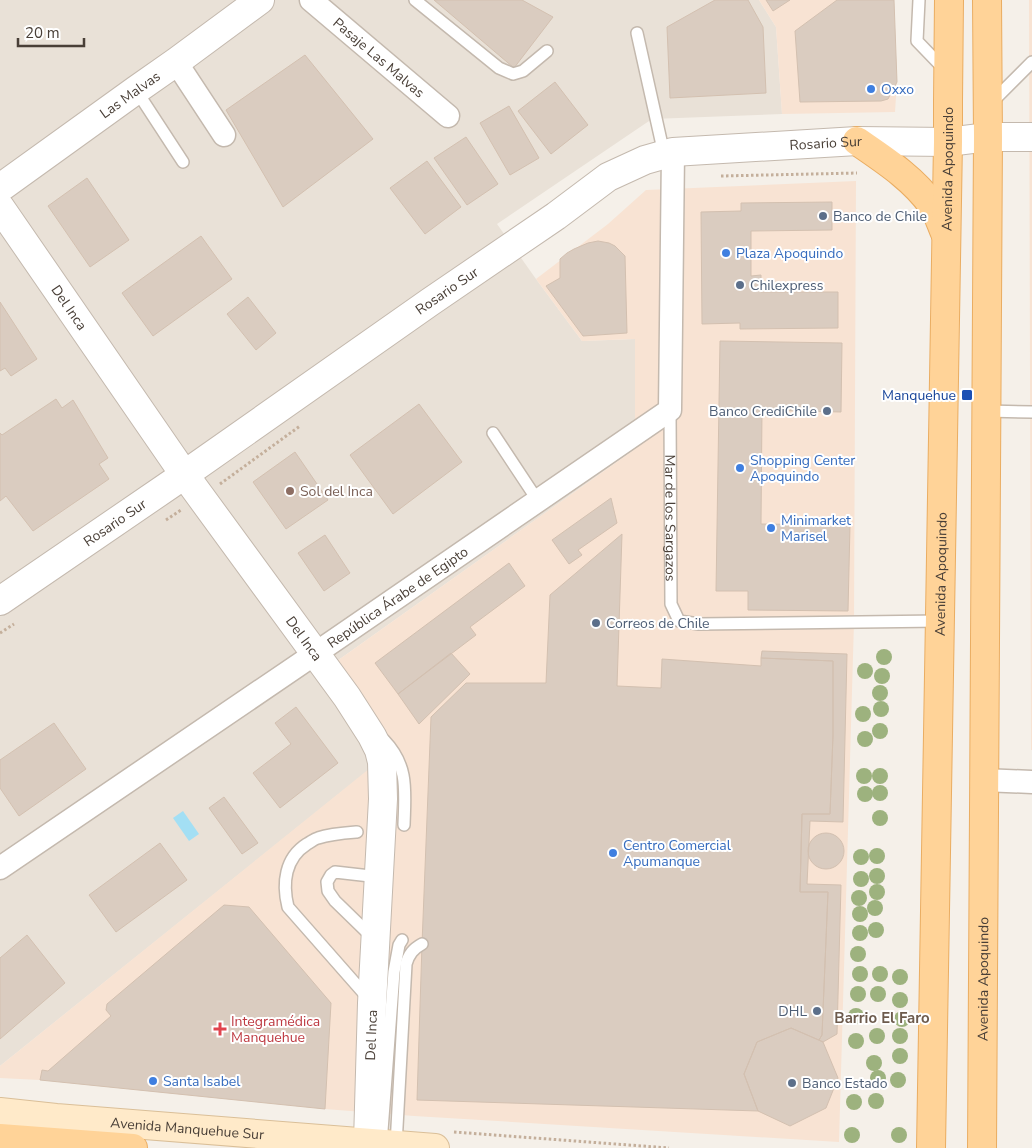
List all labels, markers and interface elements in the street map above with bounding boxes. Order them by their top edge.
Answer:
street label: Pasaje Las Malvas [329,14,429,102]
scale bar [18,15,84,47]
text: 20 m [25,23,60,43]
street label: Las Malvas [96,67,164,123]
place label: Oxxo [881,80,914,99]
marker: Oxxo [865,83,877,95]
street label: Avenida Apoquindo [937,107,958,231]
street label: Rosario Sur [789,132,862,155]
place label: Banco de Chile [833,207,927,226]
marker: Banco de Chile [817,210,829,222]
place label: Plaza Apoquindo [736,244,843,263]
marker: Plaza Apoquindo [720,247,732,259]
street label: Rosario Sur [412,263,482,319]
place label: Chilexpress [750,276,824,295]
marker: Chilexpress [734,279,746,291]
street label: Del Inca [47,281,91,334]
place label: Manquehue [882,386,956,405]
marker: Manquehue [960,388,974,402]
place label: Banco CrediChile [709,402,817,421]
marker: Banco CrediChile [821,405,833,417]
place label: Shopping Center Apoquindo [750,451,855,486]
street label: Mar de los Sargazos [660,454,680,582]
marker: Shopping Center Apoquindo [734,462,746,474]
place label: Sol del Inca [300,482,373,501]
marker: Sol del Inca [284,485,296,497]
street label: Rosario Sur [80,495,150,551]
place label: Minimarket Marisel [781,511,851,546]
street label: Avenida Apoquindo [931,512,952,636]
marker: Minimarket Marisel [765,522,777,534]
street label: República Árabe de Egipto [323,542,472,653]
street label: Del Inca [281,613,327,665]
place label: Correos de Chile [606,614,710,633]
marker: Correos de Chile [590,617,602,629]
place label: Centro Comercial Apumanque [623,836,732,871]
marker: Centro Comercial Apumanque [607,847,619,859]
street label: Avenida Apoquindo [974,917,993,1041]
place label: DHL [778,1002,807,1021]
marker: DHL [811,1005,823,1017]
district label: Barrio El Faro [834,1008,930,1028]
street label: Del Inca [361,1009,382,1061]
place label: Integramédica Manquehue [231,1012,320,1047]
marker: Integramédica Manquehue [213,1022,227,1036]
place label: Santa Isabel [163,1072,241,1091]
place label: Banco Estado [802,1074,888,1093]
marker: Santa Isabel [147,1075,159,1087]
marker: Banco Estado [786,1077,798,1089]
street label: Avenida Manquehue Sur [110,1113,265,1144]

